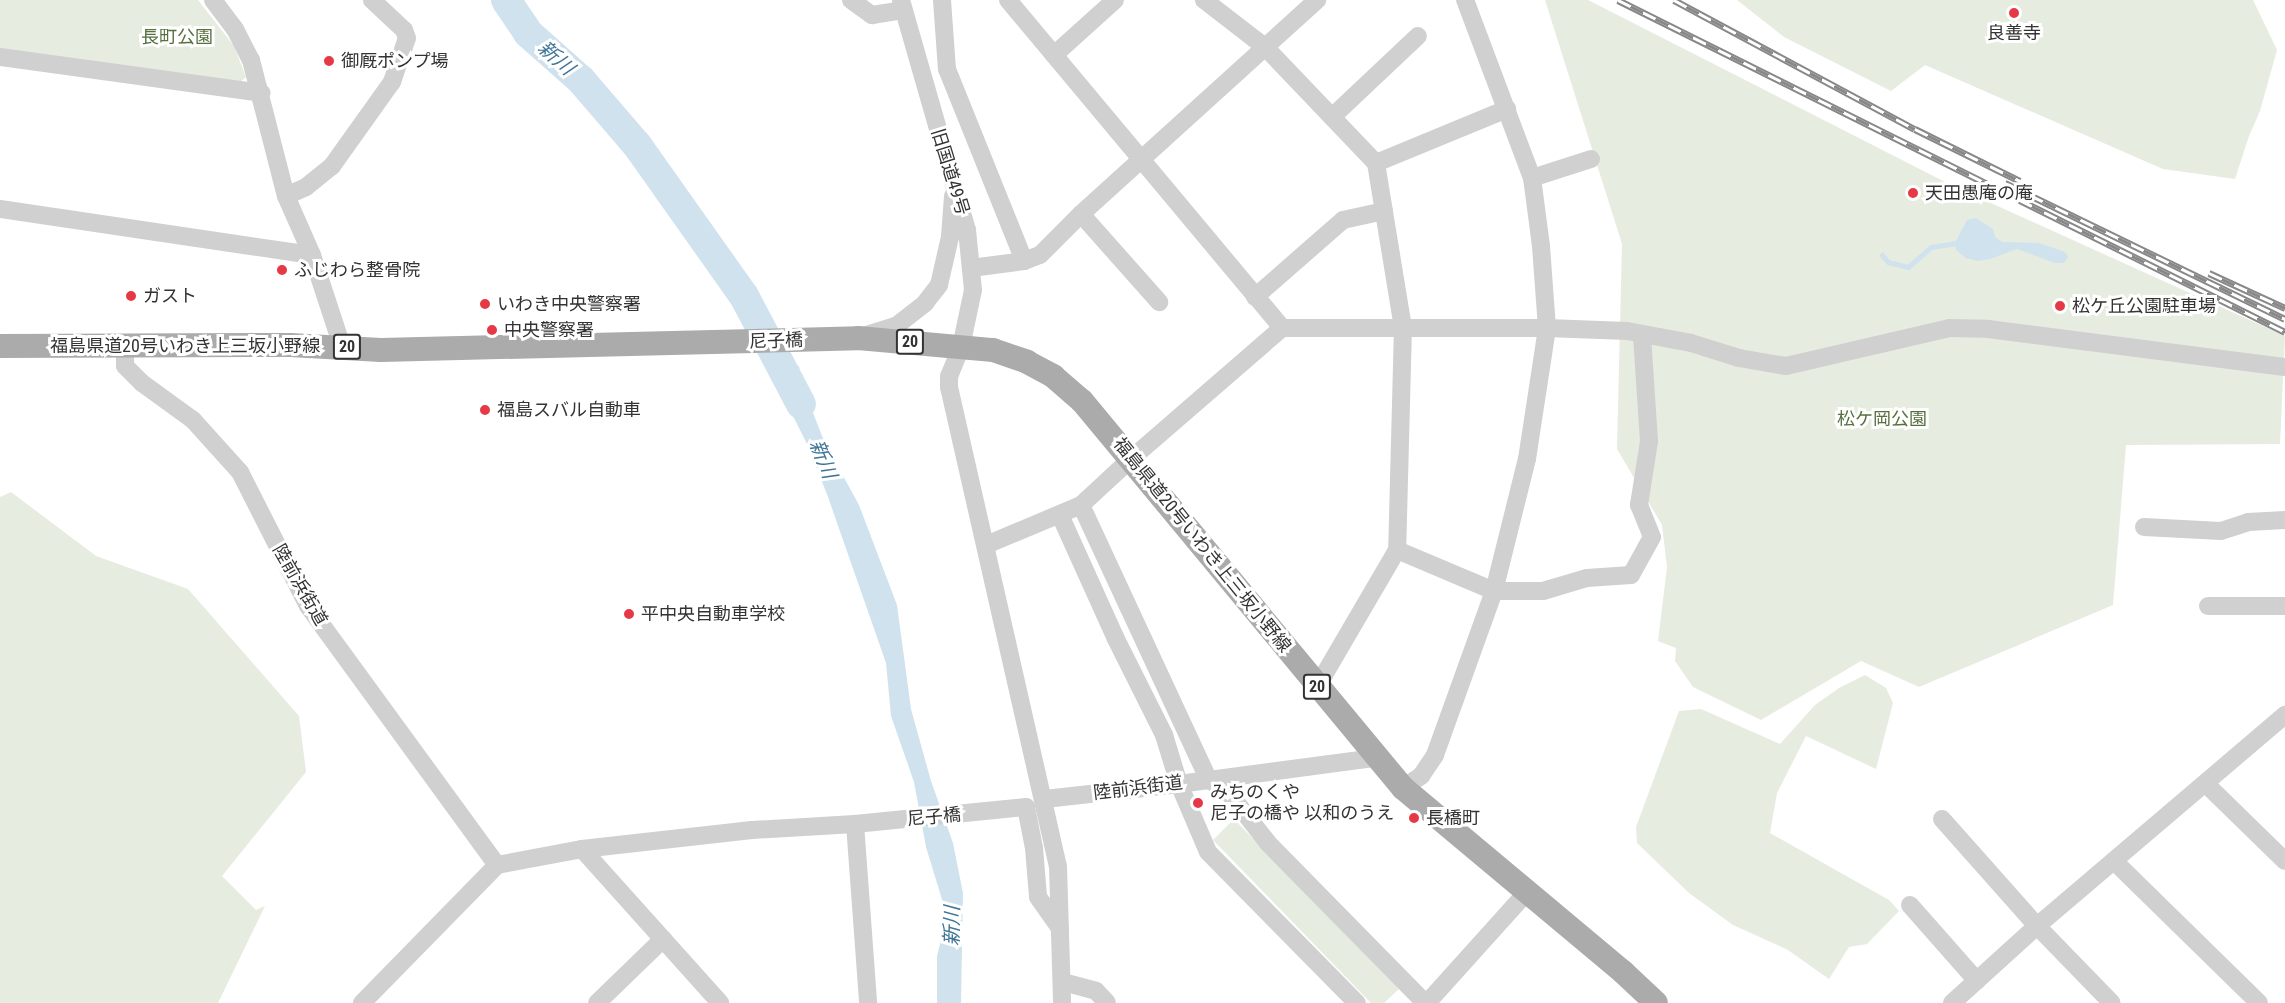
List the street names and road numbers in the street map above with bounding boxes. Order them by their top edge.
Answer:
street label: 旧国道49号 [927,126,973,218]
street label: 尼子橋 [749,329,803,353]
road number: 20 [895,329,925,355]
road number: 20 [332,334,362,360]
street label: 福島県道20号いわき上三坂小野線 [50,335,320,357]
street label: 福島県道20号いわき上三坂小野線 [1109,433,1295,657]
street label: 陸前浜街道 [268,541,332,629]
road number: 20 [1302,674,1332,700]
street label: 陸前浜街道 [1092,772,1184,804]
street label: 尼子橋 [906,804,962,830]

